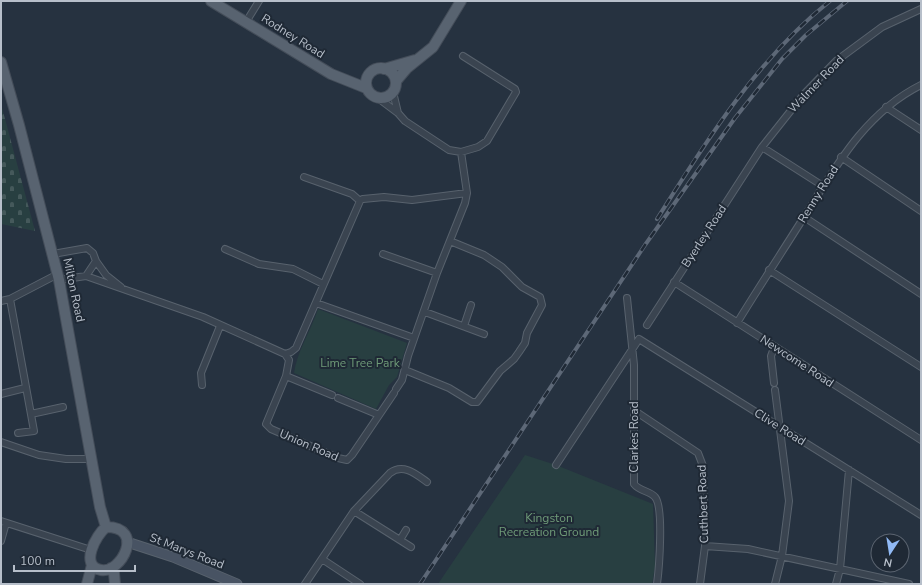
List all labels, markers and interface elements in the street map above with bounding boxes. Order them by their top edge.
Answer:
street label: Rodney Road [258,10,328,62]
street label: Walmer Road [784,52,848,116]
street label: Renny Road [794,162,842,226]
street label: Byerley Road [678,202,730,270]
street label: Milton Road [59,256,89,324]
street label: Newcome Road [757,331,837,391]
park label: Lime Tree Park [320,355,401,371]
street label: Clarkes Road [626,401,642,473]
street label: Clive Road [751,405,809,449]
street label: Union Road [277,425,341,465]
street label: Cuthbert Road [694,464,712,544]
park label: Kingston Recreation Ground [499,510,599,540]
street label: St Marys Road [147,529,227,573]
north arrow [870,533,910,573]
scale bar [14,547,135,573]
text: 100 m [20,553,55,569]
text: N [882,554,894,570]

